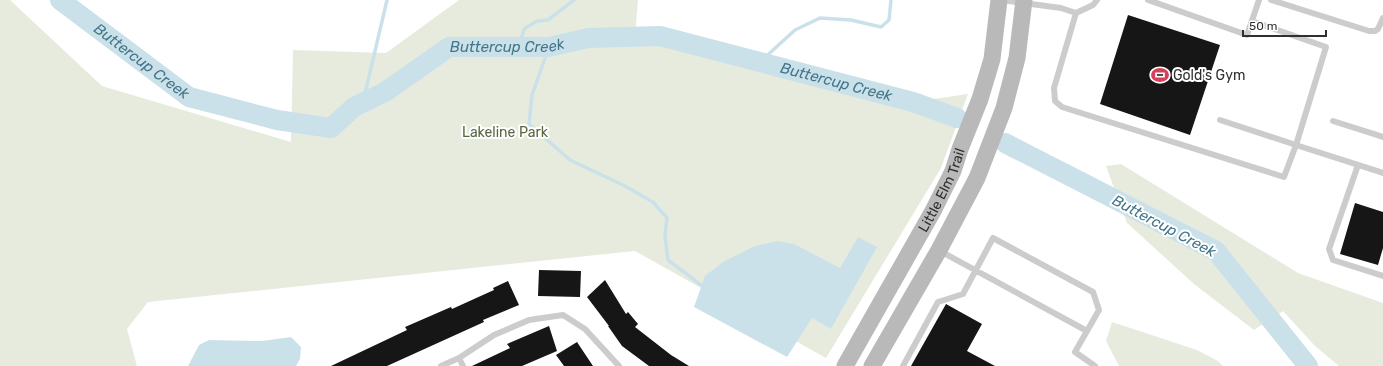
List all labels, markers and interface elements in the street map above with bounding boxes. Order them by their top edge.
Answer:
scale bar [1243,12,1326,38]
text: 50 m [1249,19,1277,33]
water label: Buttercup Creek [90,20,193,103]
water label: Buttercup Creek [450,35,566,56]
water label: Buttercup Creek [779,59,894,105]
sports icon: Gold's Gym [1150,65,1170,85]
place label: Gold's Gym [1173,67,1245,84]
park label: Lakeline Park [462,124,549,141]
street label: Little Elm Trail [915,146,969,235]
water label: Buttercup Creek [1109,191,1219,261]

